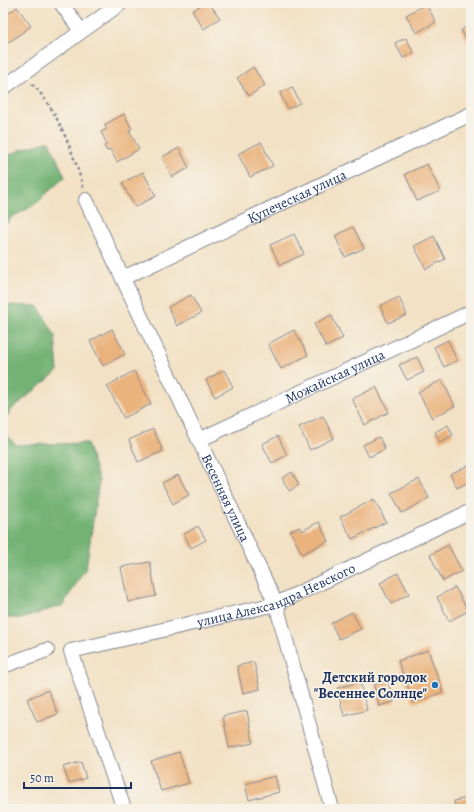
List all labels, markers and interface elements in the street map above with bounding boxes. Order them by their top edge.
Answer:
street label: Купеческая улица [244,164,350,228]
street label: Можайская улица [282,344,388,408]
street label: Весенняя улица [197,451,255,545]
street label: улица Александра Невского [194,558,358,632]
place label: Детский городок "Весеннее Солнце" [314,668,428,703]
marker: Детский городок "Весеннее Солнце" [430,680,440,690]
scale bar [24,764,131,790]
text: 50 m [30,770,54,786]

